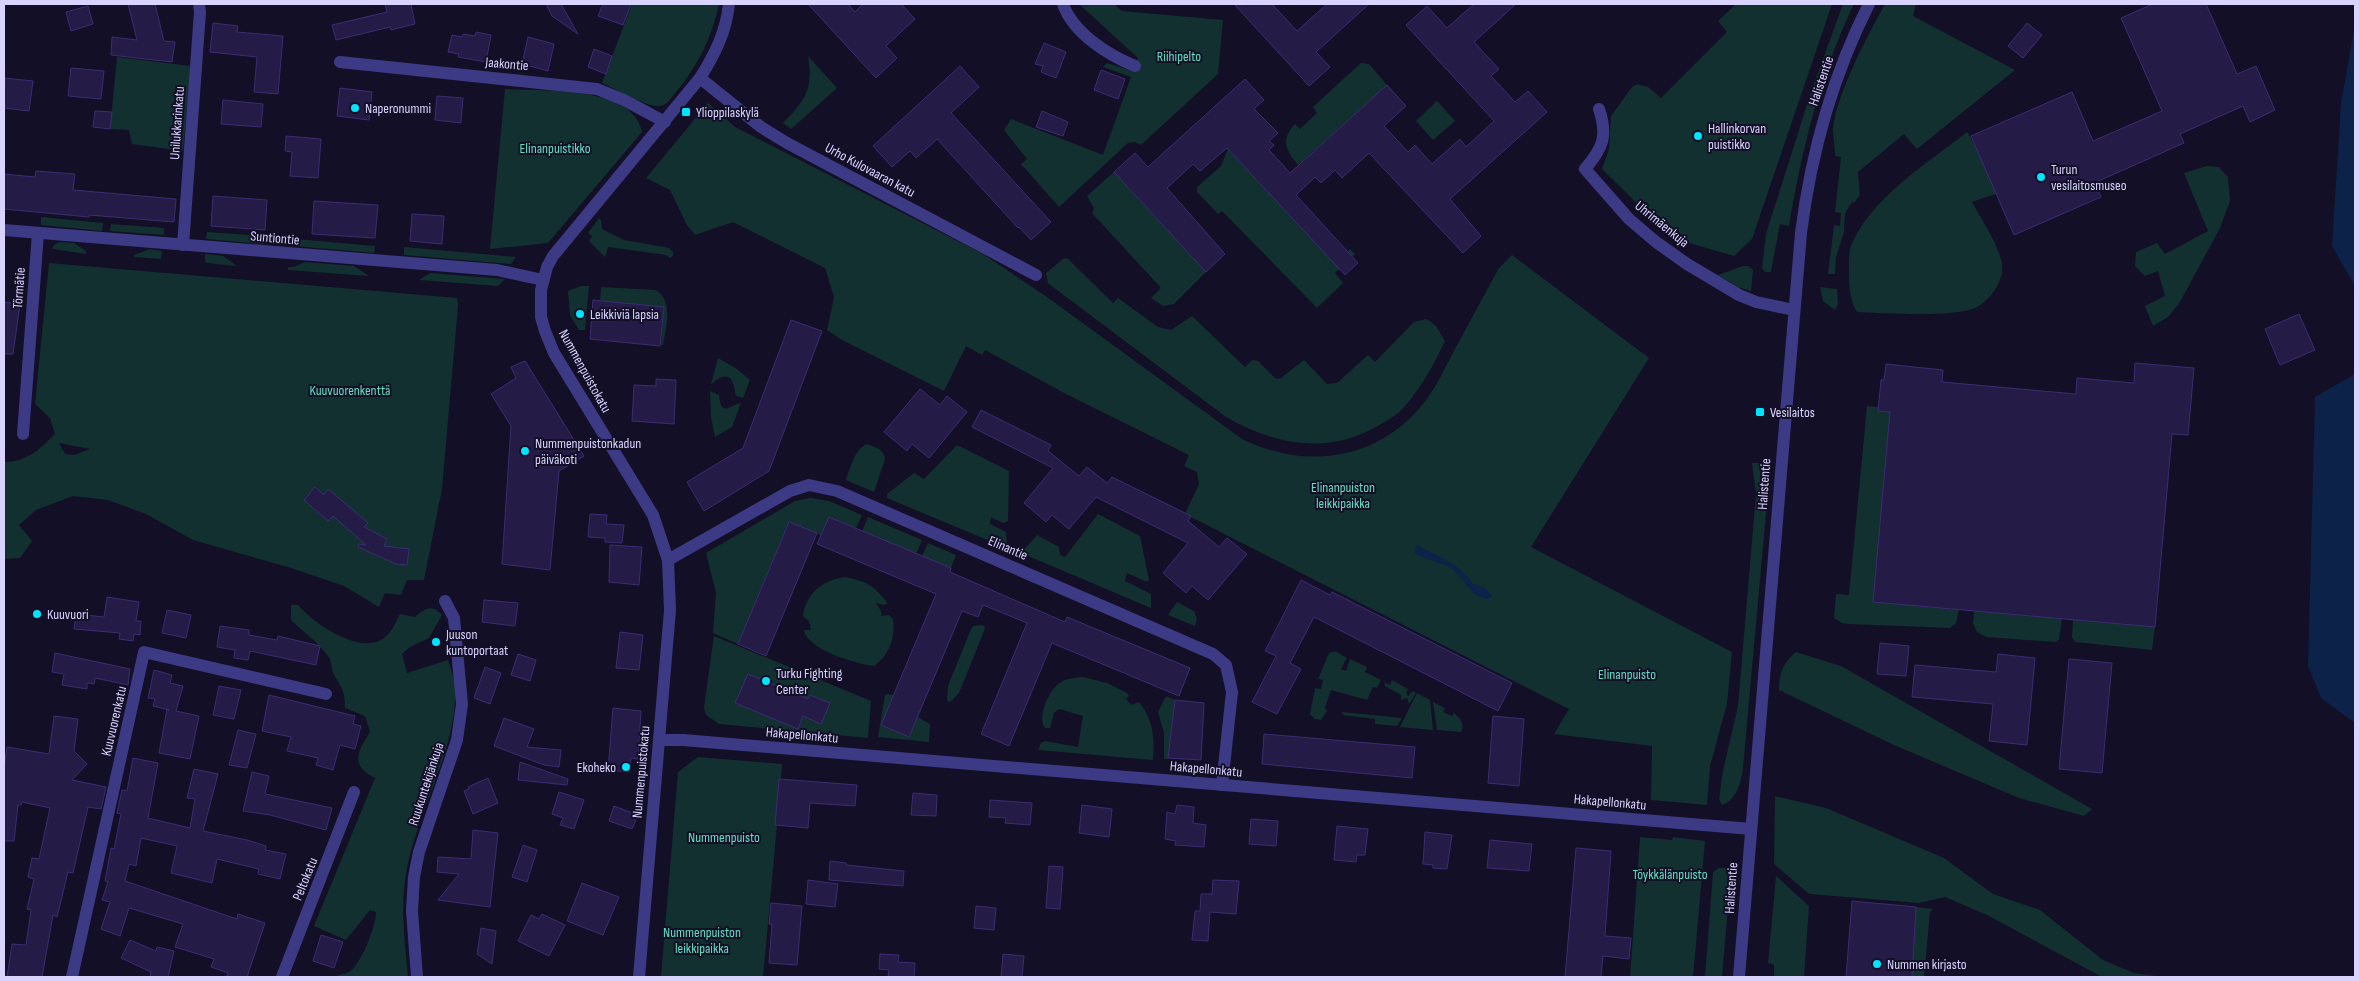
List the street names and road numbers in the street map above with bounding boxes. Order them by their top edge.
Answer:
street label: Jaakontie [484,54,529,74]
street label: Halistentie [1805,54,1837,108]
street label: Unilukkarinkatu [166,86,188,160]
street label: Urho Kulovaaran katu [822,139,918,201]
street label: Uhrimäenkuja [1632,197,1692,251]
street label: Suntiontie [250,227,300,249]
street label: Törmätie [9,267,29,309]
street label: Nummenpuistokatu [555,326,615,416]
street label: Halistentie [1754,458,1774,510]
street label: Elinantie [986,532,1030,564]
street label: Kuuvuorenkatu [98,684,130,758]
street label: Hakapellonkatu [765,723,839,747]
street label: Nummenpuistokatu [628,725,654,819]
street label: Ruukuntekijänkuja [405,740,447,828]
street label: Hakapellonkatu [1169,757,1243,781]
street label: Hakapellonkatu [1573,790,1647,814]
street label: Peltokatu [289,855,321,903]
street label: Halistentie [1721,862,1741,914]

